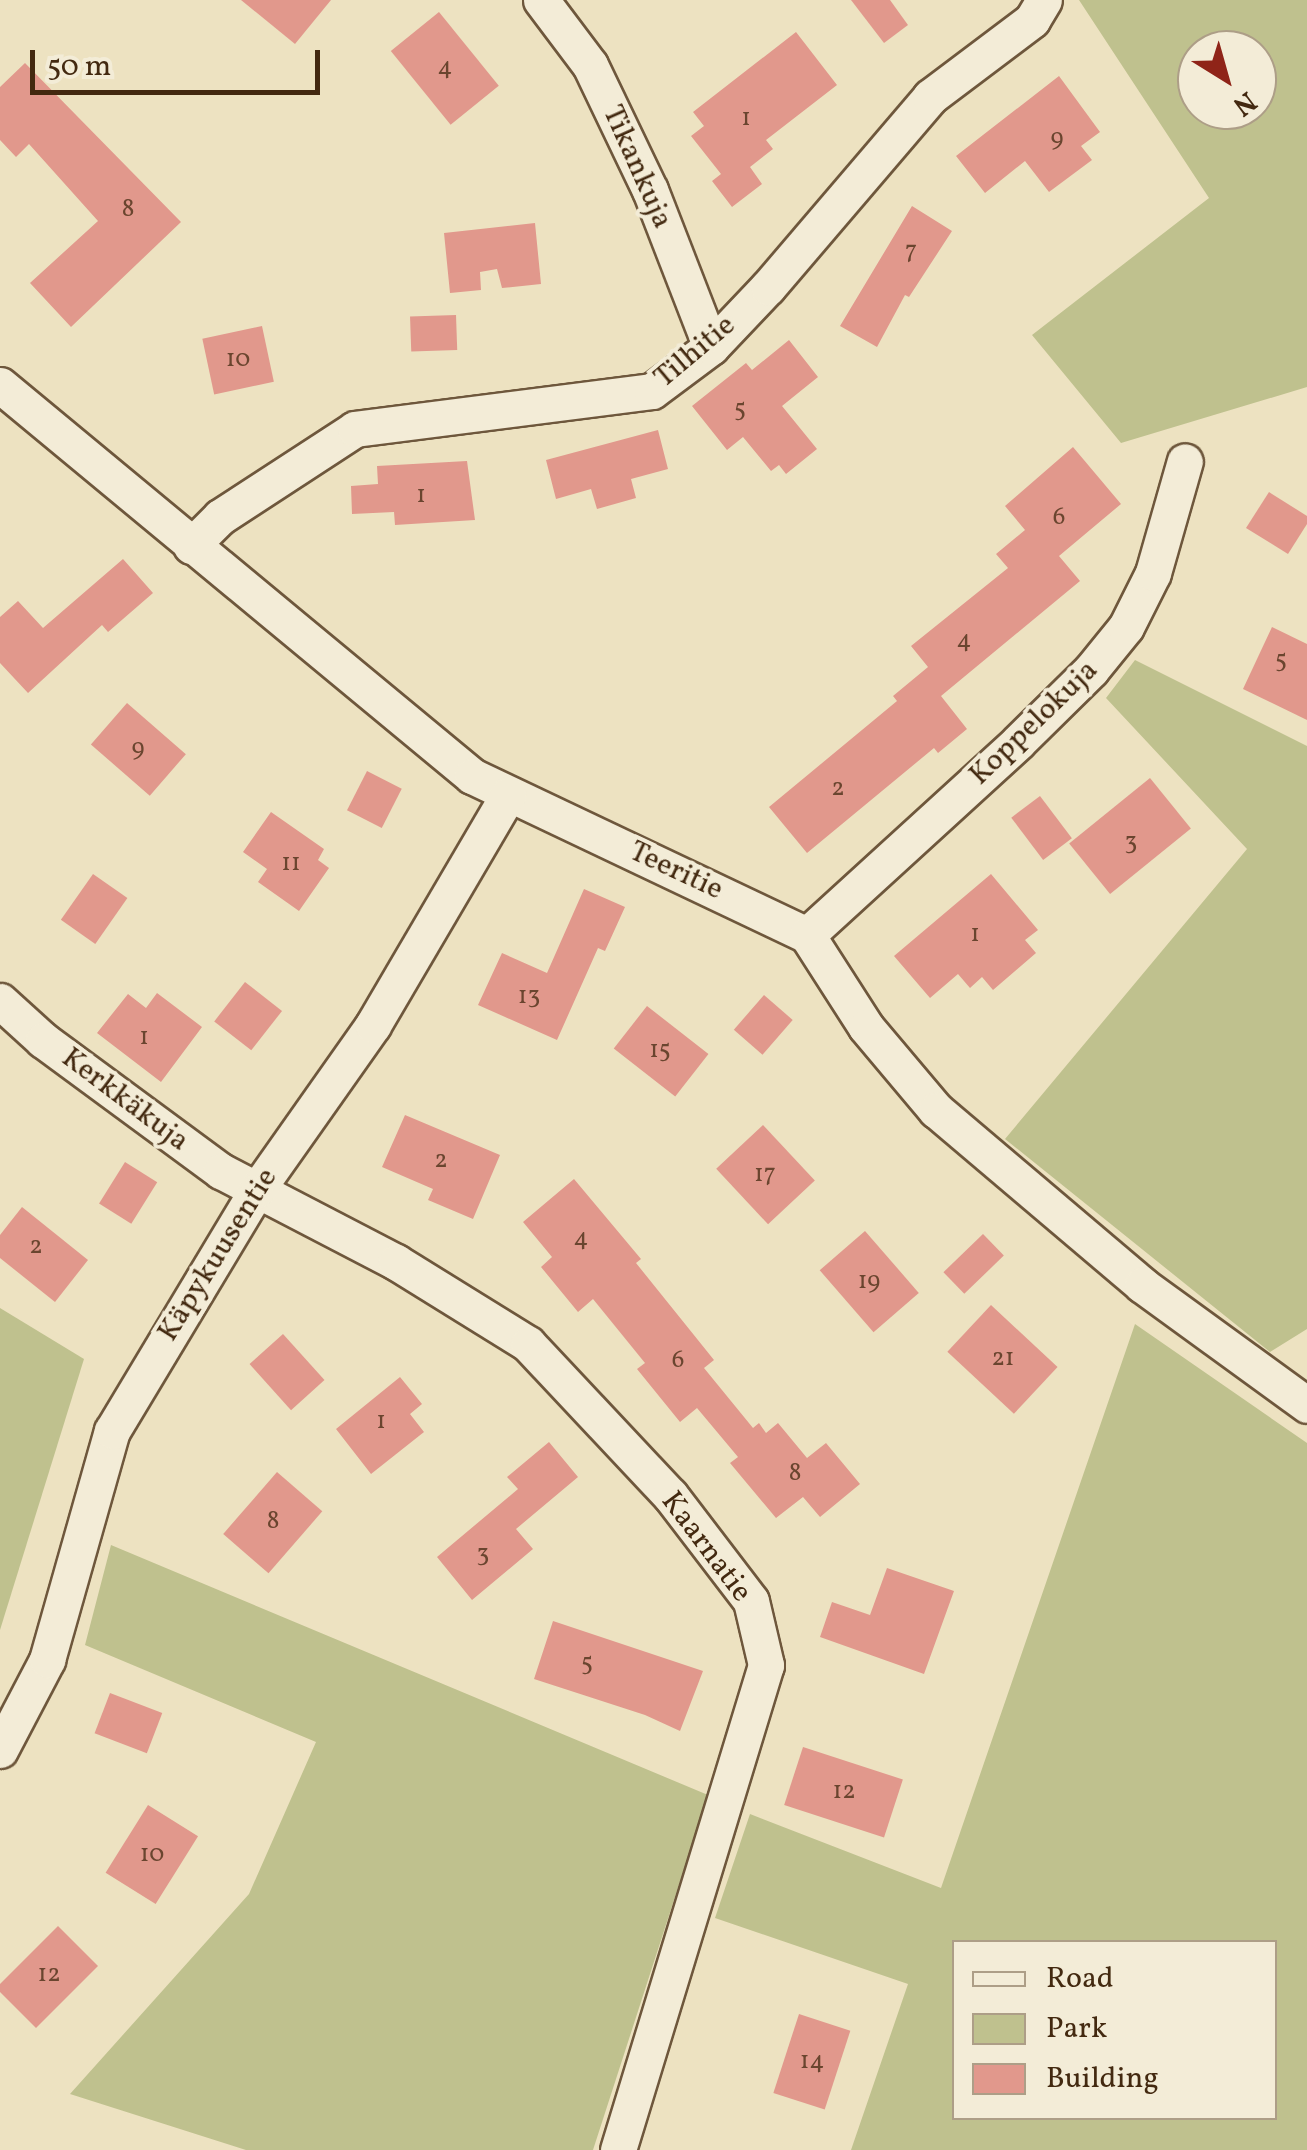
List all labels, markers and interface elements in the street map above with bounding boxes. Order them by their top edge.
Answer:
scale bar [35,30,325,92]
north arrow [1177,30,1277,130]
text: 50 m [47,46,111,88]
house number: 4 [438,53,452,83]
text: N [1224,81,1264,124]
street label: Tikankuja [594,100,680,234]
house number: 1 [741,104,751,134]
house number: 9 [1051,124,1063,154]
house number: 8 [122,195,134,225]
house number: 7 [905,237,917,267]
street label: Tilhitie [647,308,743,396]
house number: 10 [226,345,250,375]
house number: 5 [734,395,746,425]
house number: 1 [416,481,426,511]
house number: 6 [1053,503,1065,533]
house number: 4 [957,626,971,656]
house number: 5 [1275,646,1287,676]
street label: Koppelokuja [962,653,1106,793]
house number: 9 [132,734,144,764]
house number: 2 [831,774,845,804]
house number: 3 [1125,828,1137,858]
street label: Teeritie [623,834,729,908]
house number: 11 [281,849,301,879]
house number: 1 [970,920,980,950]
house number: 13 [518,982,540,1012]
house number: 1 [139,1023,149,1053]
house number: 15 [649,1036,671,1066]
street label: Kerkkäkuja [54,1040,196,1160]
house number: 2 [434,1146,448,1176]
house number: 17 [754,1160,776,1190]
street label: Käpykuusentie [150,1162,286,1348]
house number: 4 [574,1224,588,1254]
house number: 2 [29,1232,43,1262]
house number: 19 [858,1267,880,1297]
house number: 21 [991,1344,1015,1374]
house number: 6 [672,1346,684,1376]
house number: 1 [376,1407,386,1437]
house number: 8 [789,1459,801,1489]
street label: Kaarnatie [653,1485,759,1609]
house number: 8 [267,1507,279,1537]
house number: 3 [477,1540,489,1570]
house number: 5 [581,1649,593,1679]
house number: 12 [832,1777,856,1807]
house number: 10 [140,1840,164,1870]
legend [952,1940,1277,2120]
text: Road [1046,1958,1114,2000]
house number: 12 [37,1960,61,1990]
text: Park [1046,2008,1107,2050]
house number: 14 [800,2047,824,2077]
text: Building [1046,2058,1159,2100]

